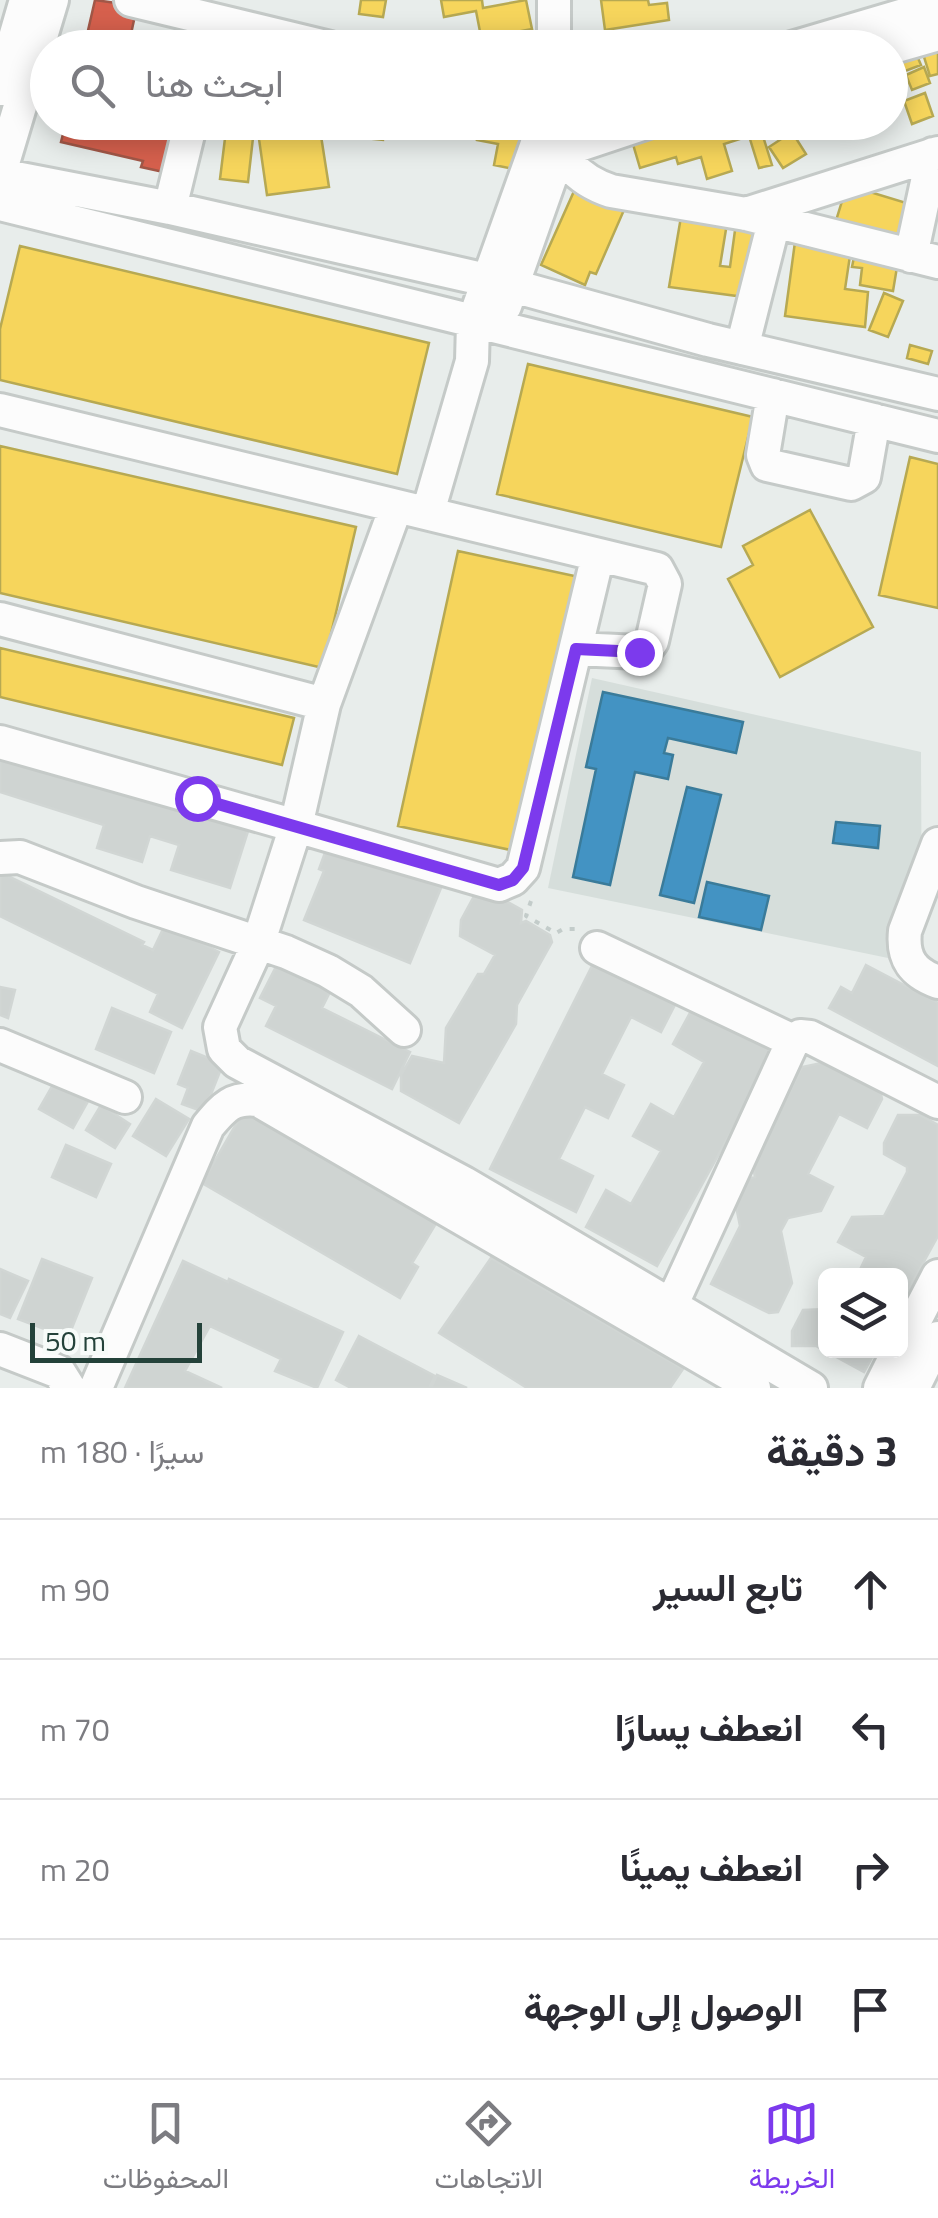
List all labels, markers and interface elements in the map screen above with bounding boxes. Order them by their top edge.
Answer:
search box [30,30,908,140]
text: ابحث هنا [145,54,284,112]
icon: search [65,58,120,113]
route end [617,630,663,676]
route start [175,776,221,822]
map controls [818,1268,908,1358]
button: layers [818,1268,908,1358]
scale bar [30,1318,202,1362]
text: 50 m [45,1319,106,1362]
text: 3 دقيقة [766,1418,898,1482]
text: سيرًا · 180 m [40,1427,204,1475]
text: تابع السير [653,1558,803,1616]
icon: ahead [843,1562,898,1617]
text: 90 m [40,1565,110,1613]
text: انعطف يسارًا [615,1698,803,1756]
icon: left [843,1702,898,1757]
text: 70 m [40,1705,110,1753]
text: انعطف يمينًا [620,1838,803,1896]
icon: right [843,1842,898,1897]
text: 20 m [40,1845,110,1893]
text: الوصول إلى الوجهة [524,1978,803,2036]
icon: arrive [843,1982,898,2037]
tab: المحفوظات [103,2096,229,2203]
tab: الاتجاهات [434,2096,543,2203]
tab: الخريطة [749,2096,835,2203]

